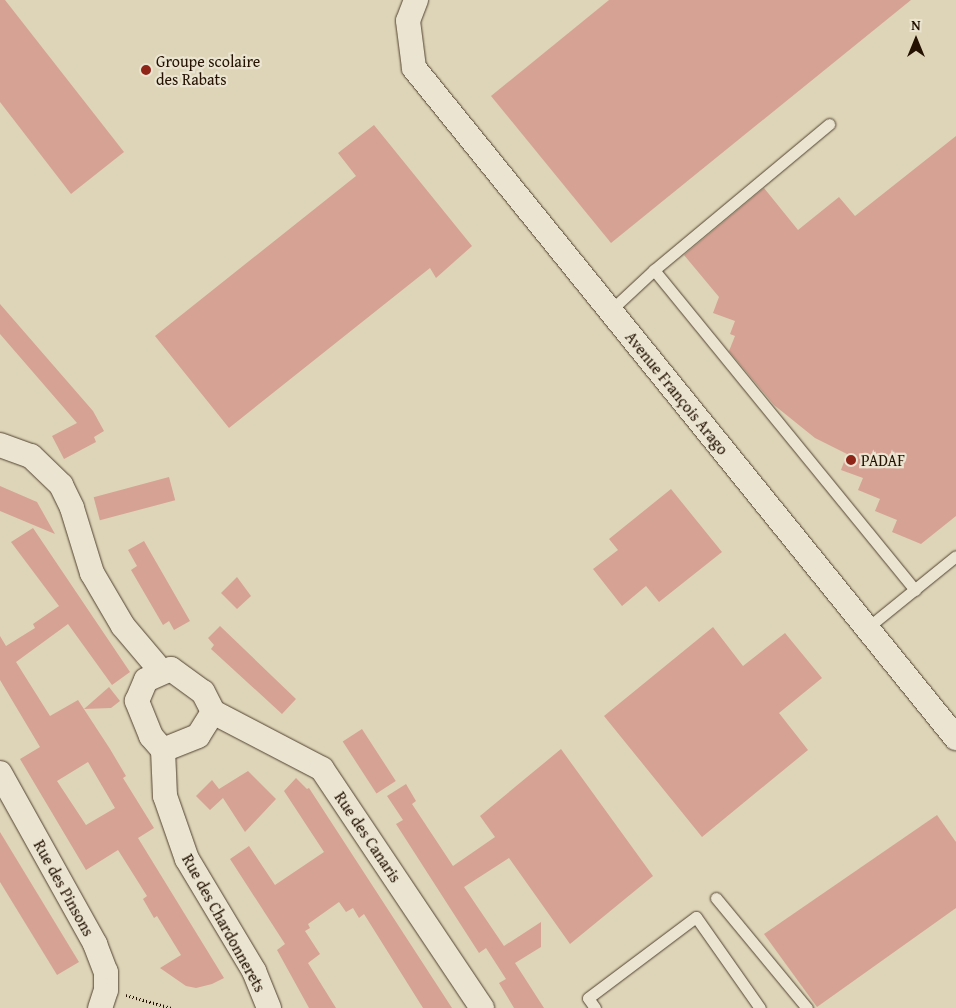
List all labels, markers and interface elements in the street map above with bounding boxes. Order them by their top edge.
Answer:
north arrow [891,15,941,65]
text: N [911,15,921,35]
place label: Groupe scolaire des Rabats [156,51,260,89]
marker: Groupe scolaire des Rabats [140,64,152,76]
street label: Avenue François Arago [621,328,733,458]
place label: PADAF [861,450,905,470]
marker: PADAF [845,454,857,466]
street label: Rue des Canaris [331,788,405,886]
street label: Rue des Pinsons [30,837,98,939]
street label: Rue des Chardonnerets [178,851,270,995]

